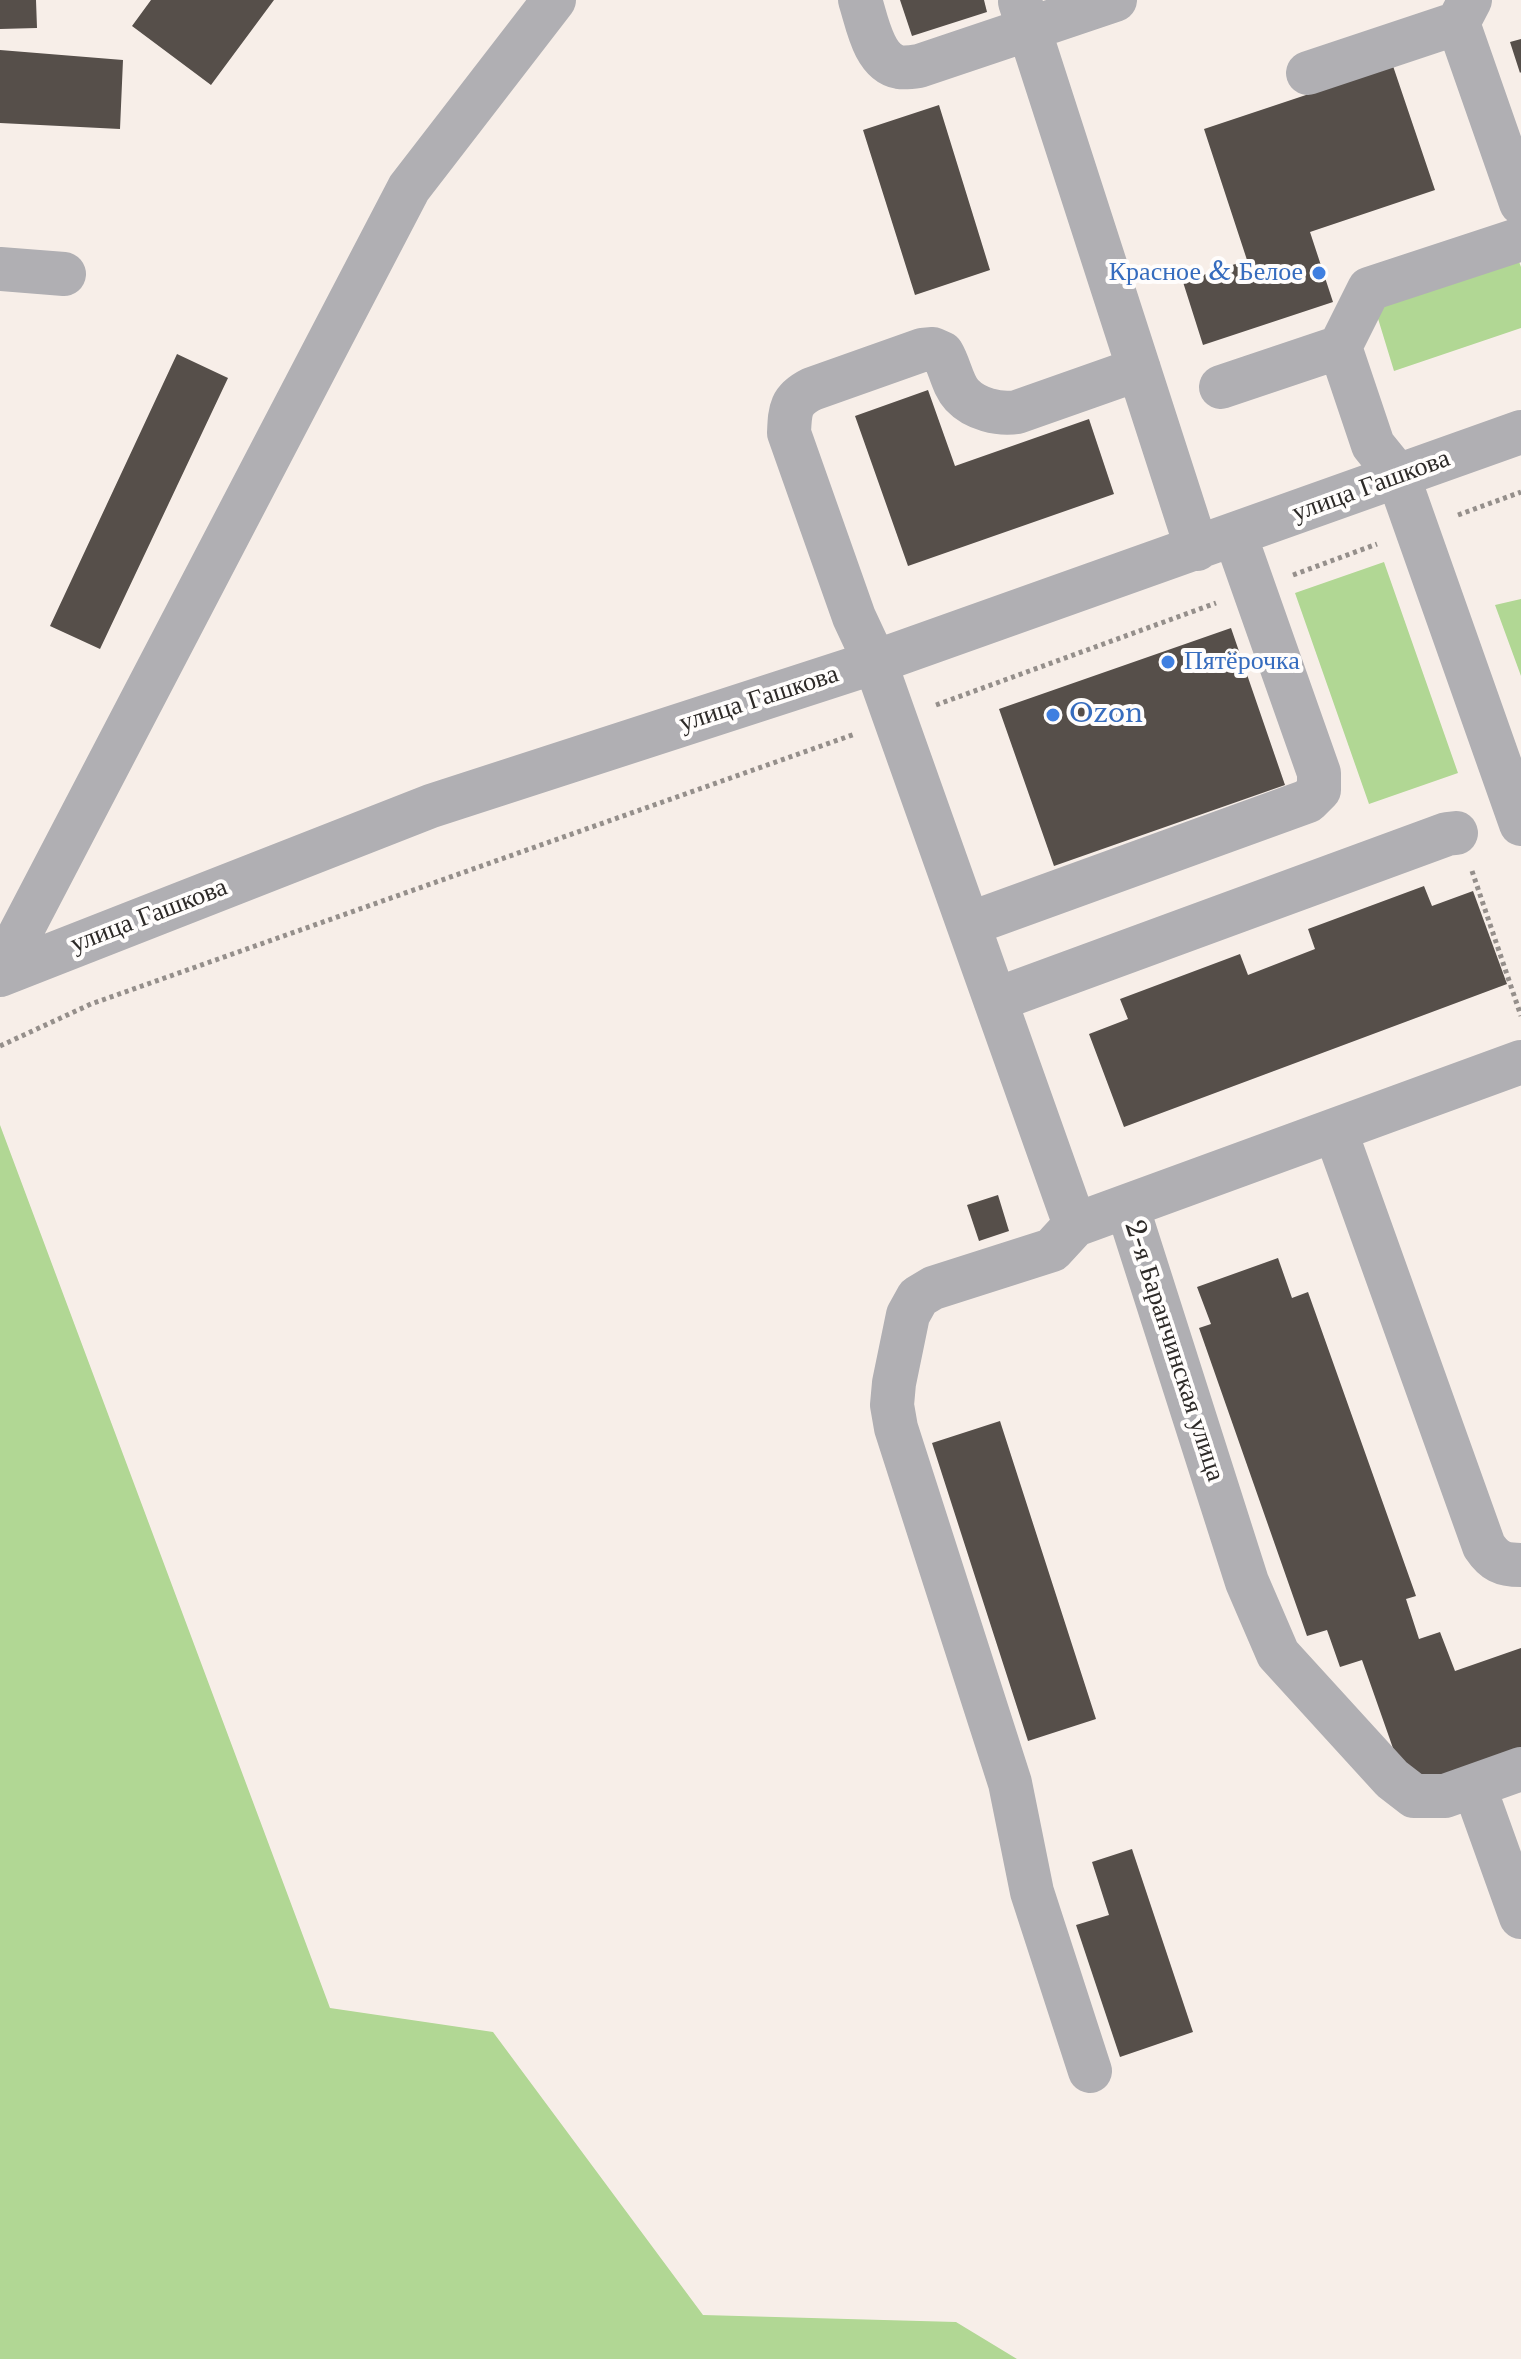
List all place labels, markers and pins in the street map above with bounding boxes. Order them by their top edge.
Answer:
place label: Красное & Белое [1109,257,1303,289]
marker: Красное & Белое [1310,264,1328,282]
place label: Пятёрочка [1184,646,1300,678]
marker: Пятёрочка [1159,653,1177,671]
place label: Ozon [1069,699,1143,731]
marker: Ozon [1044,706,1062,724]

